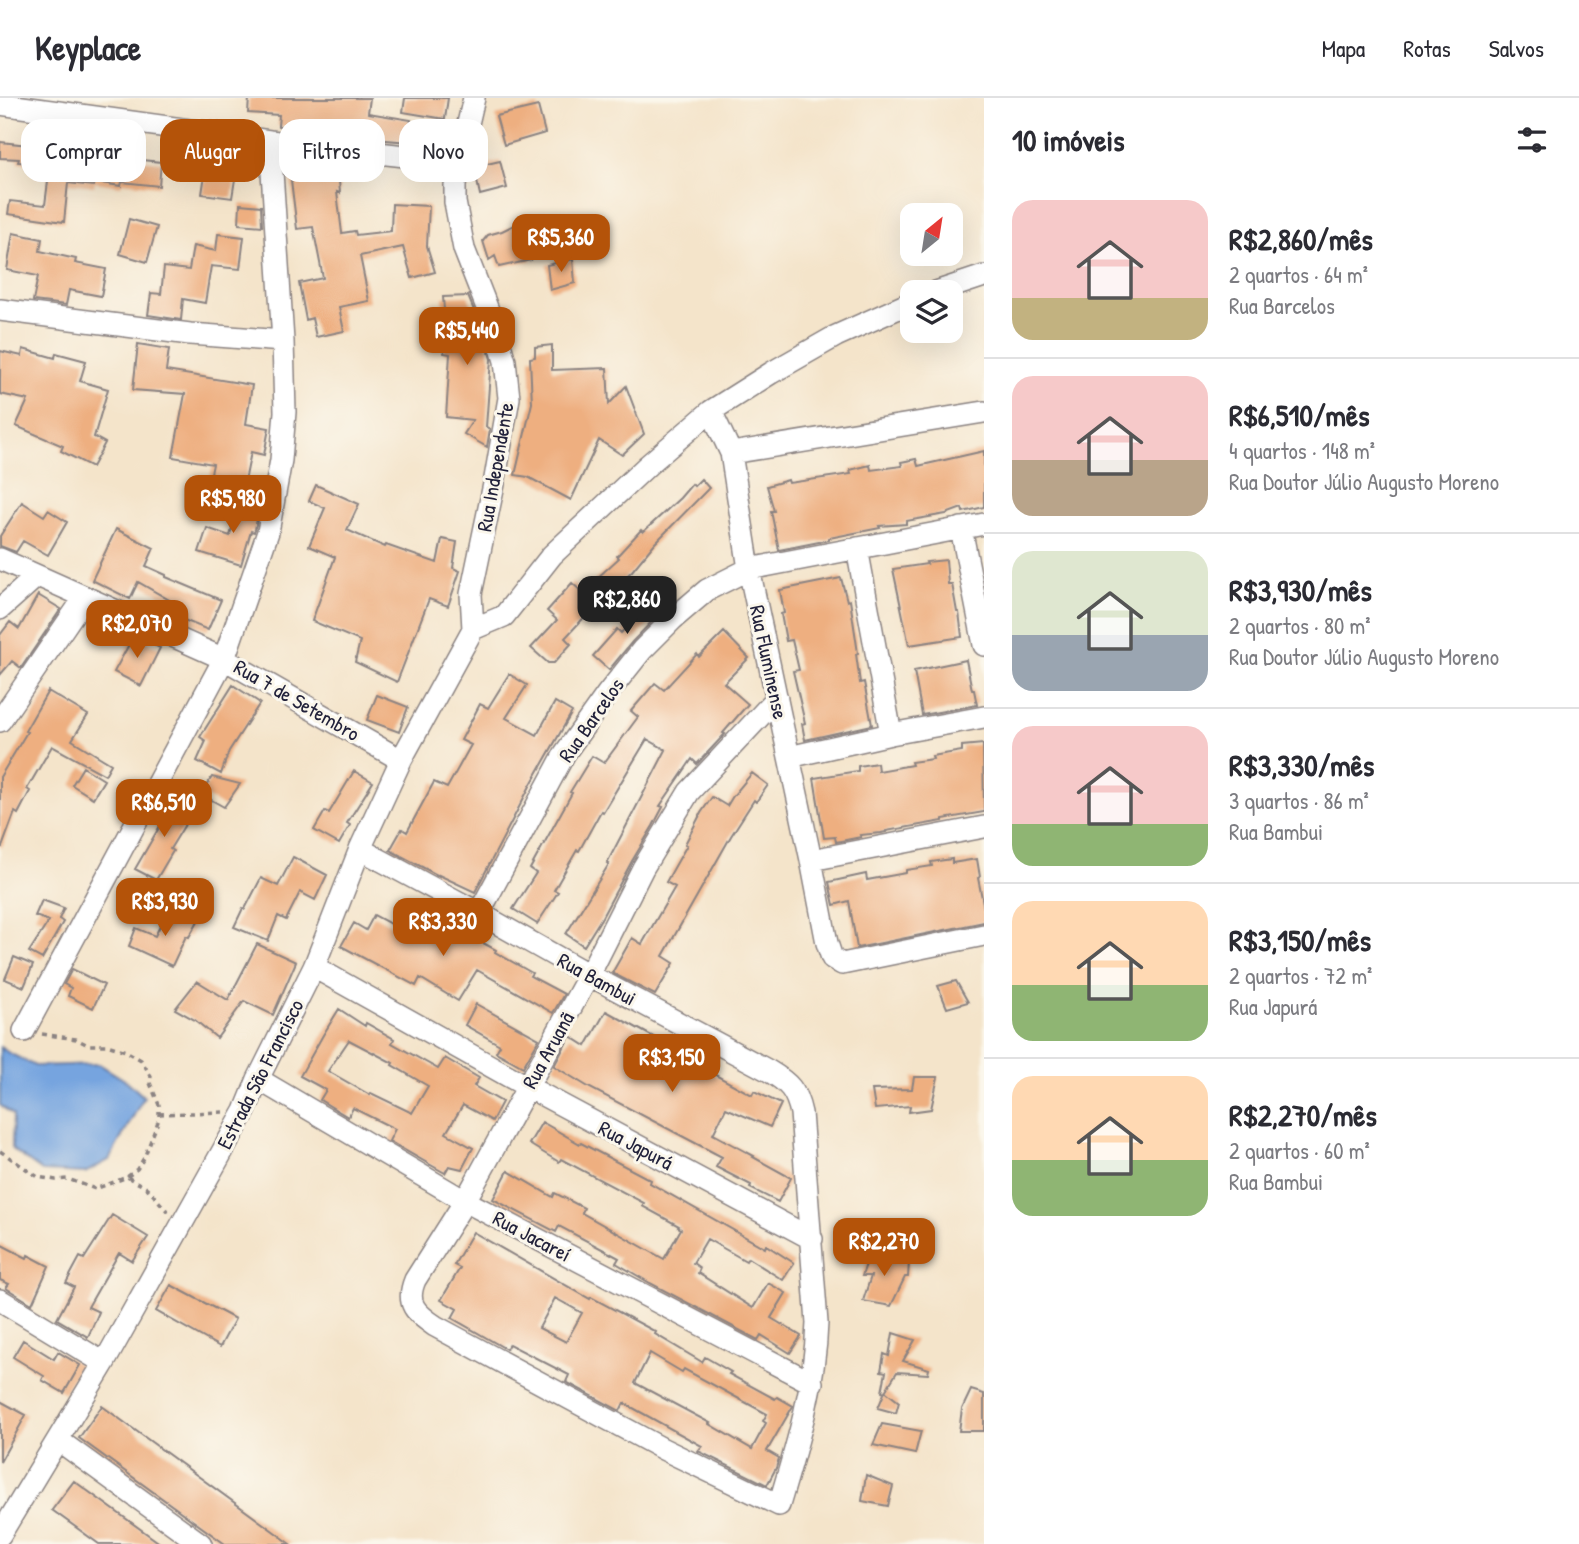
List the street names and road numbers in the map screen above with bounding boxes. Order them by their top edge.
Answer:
street label: Rua Independente [469,400,521,534]
street label: Rua Fluminense [743,602,795,722]
street label: Rua 7 de Setembro [229,652,365,748]
street label: Rua Barcelos [551,672,631,768]
street label: Rua Bambui [552,945,642,1013]
street label: Estrada São Francisco [210,994,310,1154]
street label: Rua Aruanã [515,1006,581,1094]
street label: Rua Japurá [594,1113,678,1177]
street label: Rua Jacareí [488,1203,576,1269]

